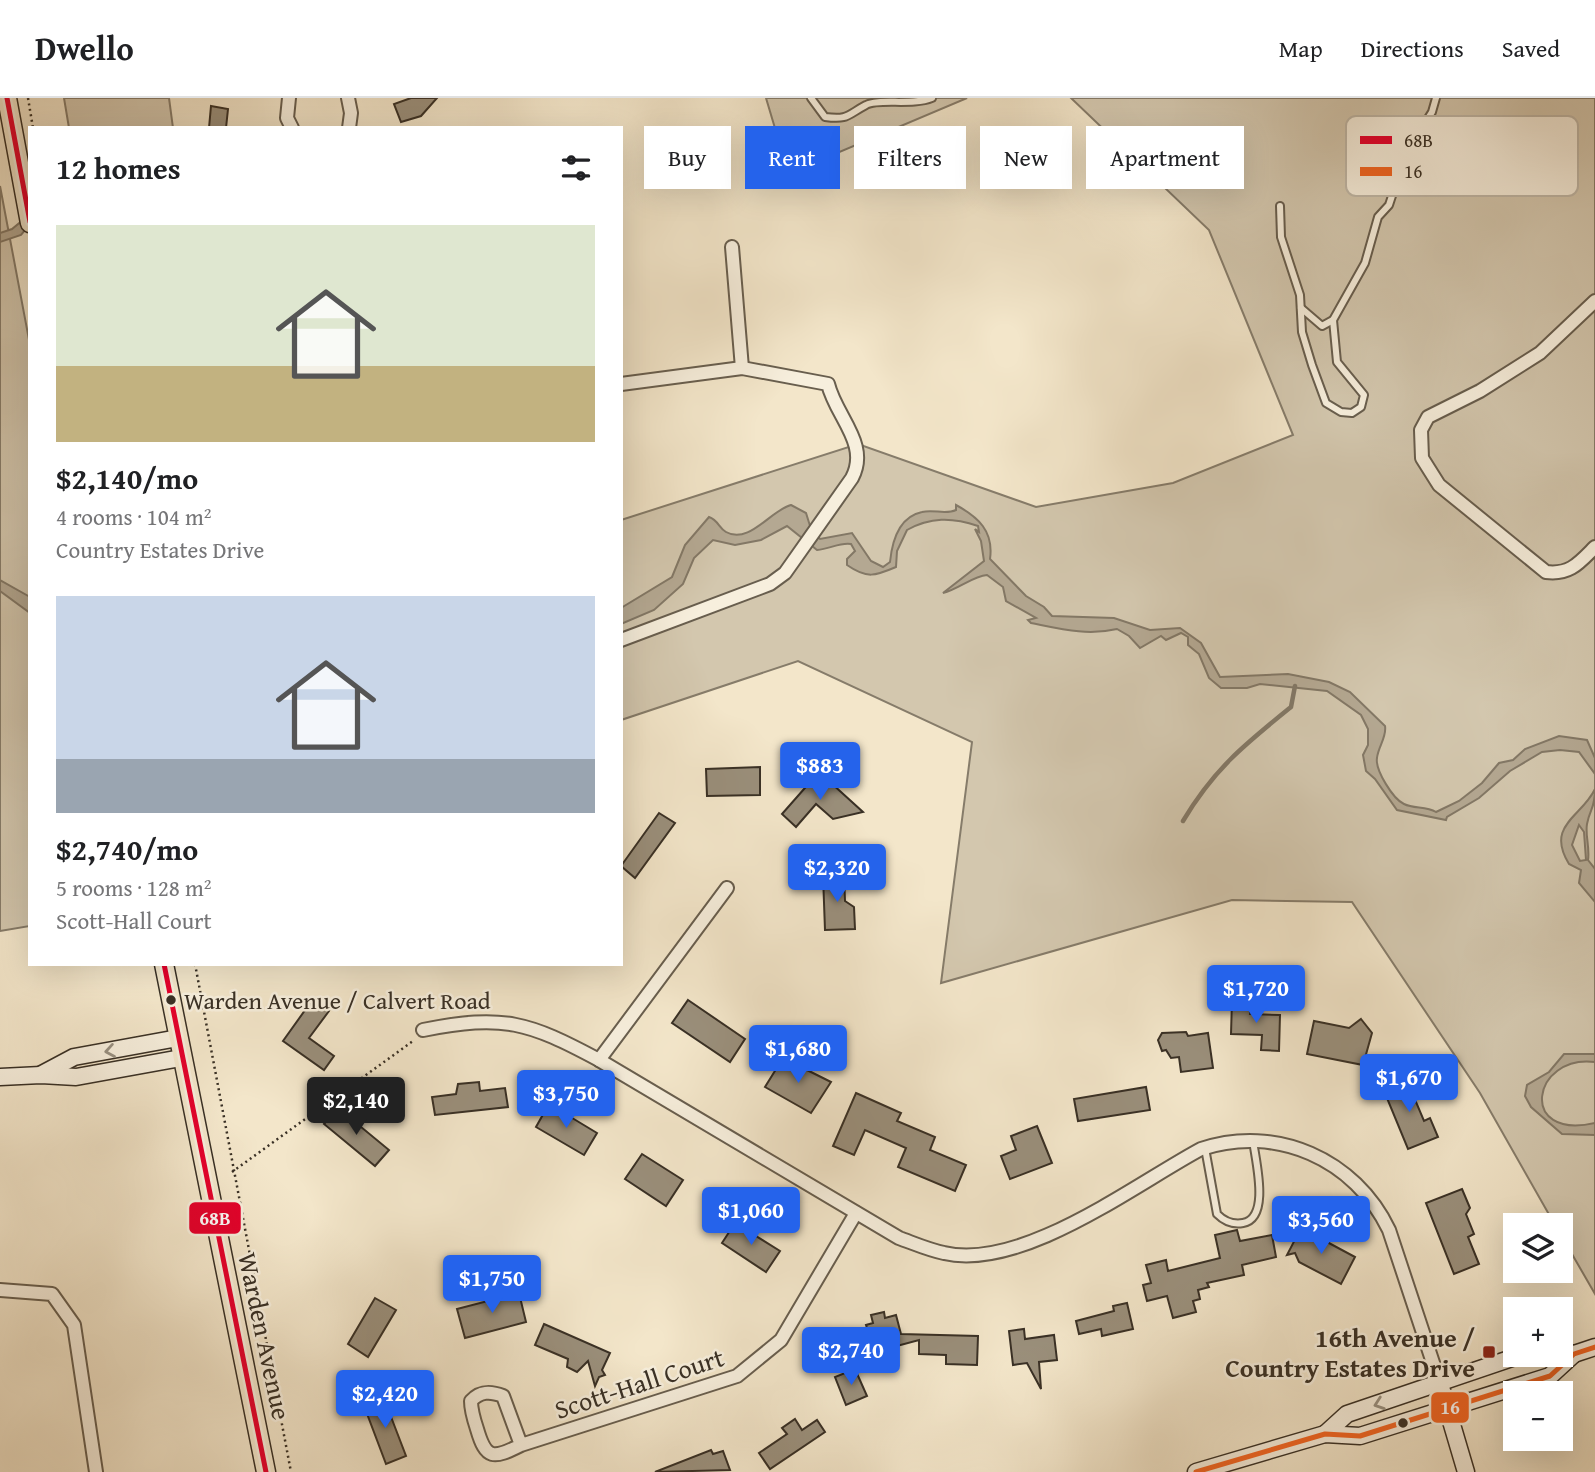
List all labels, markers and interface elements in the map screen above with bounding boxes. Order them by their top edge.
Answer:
text: Dwello [35,24,134,72]
text: Map [1279,31,1323,66]
text: Directions [1361,31,1464,66]
text: Saved [1502,31,1560,66]
legend [1346,116,1578,196]
chip: Buy [644,126,731,189]
chip: Rent [745,126,840,189]
chip: Filters [854,126,966,189]
chip: New [980,126,1072,189]
chip: Apartment [1086,126,1244,189]
text: 68B [1404,126,1433,154]
text: 12 homes [56,146,181,190]
icon: filters [557,149,595,187]
text: 16 [1404,157,1422,185]
icon: home [263,271,389,397]
text: $2,140/mo [56,456,198,500]
text: 4 rooms · 104 m² [56,500,211,533]
text: Country Estates Drive [56,533,264,566]
icon: home [263,642,389,768]
pin: $883 [779,742,861,802]
text: $883 [796,748,844,781]
text: $2,740/mo [56,827,198,871]
pin: $2,320 [780,844,894,904]
text: $2,320 [804,850,870,883]
text: 5 rooms · 128 m² [56,871,211,904]
text: Scott-Hall Court [56,904,212,937]
pin: $1,720 [1199,965,1313,1025]
text: $1,720 [1223,971,1289,1004]
place label: Warden Avenue / Calvert Road [184,983,491,1018]
marker: Warden Avenue / Calvert Road [164,993,178,1007]
pin: $1,680 [741,1026,855,1085]
text: $1,680 [765,1031,831,1064]
one-way arrow [105,1042,117,1057]
pin: $1,670 [1352,1054,1466,1114]
text: $1,670 [1376,1060,1442,1093]
pin: $3,750 [509,1070,623,1130]
text: $3,750 [533,1076,599,1109]
pin: $2,140 [299,1077,413,1137]
text: $2,140 [323,1083,389,1116]
pin: $1,060 [694,1188,808,1247]
text: $1,060 [718,1193,784,1226]
pin: $3,560 [1264,1196,1378,1256]
line badge: 68B [188,1201,242,1235]
text: $3,560 [1288,1202,1354,1235]
text: 68B [199,1204,231,1232]
map controls [1503,1213,1573,1451]
button: layers [1503,1213,1573,1283]
street label: Warden Avenue [228,1249,302,1423]
pin: $1,750 [435,1256,549,1315]
text: $1,750 [459,1261,525,1294]
button: + [1503,1297,1573,1367]
place label: 16th Avenue / Country Estates Drive [1225,1318,1476,1387]
pin: $2,740 [794,1328,908,1387]
text: $2,740 [818,1333,884,1366]
street label: Scott-Hall Court [549,1337,729,1429]
marker: 16th Avenue / Country Estates Drive [1481,1344,1497,1360]
pin: $2,420 [328,1370,442,1430]
text: $2,420 [352,1376,418,1409]
button: − [1503,1381,1573,1451]
line badge: 16 [1430,1391,1470,1424]
text: 16 [1440,1393,1460,1421]
one-way arrow [1374,1396,1386,1410]
unlabelled marker [1396,1416,1410,1430]

